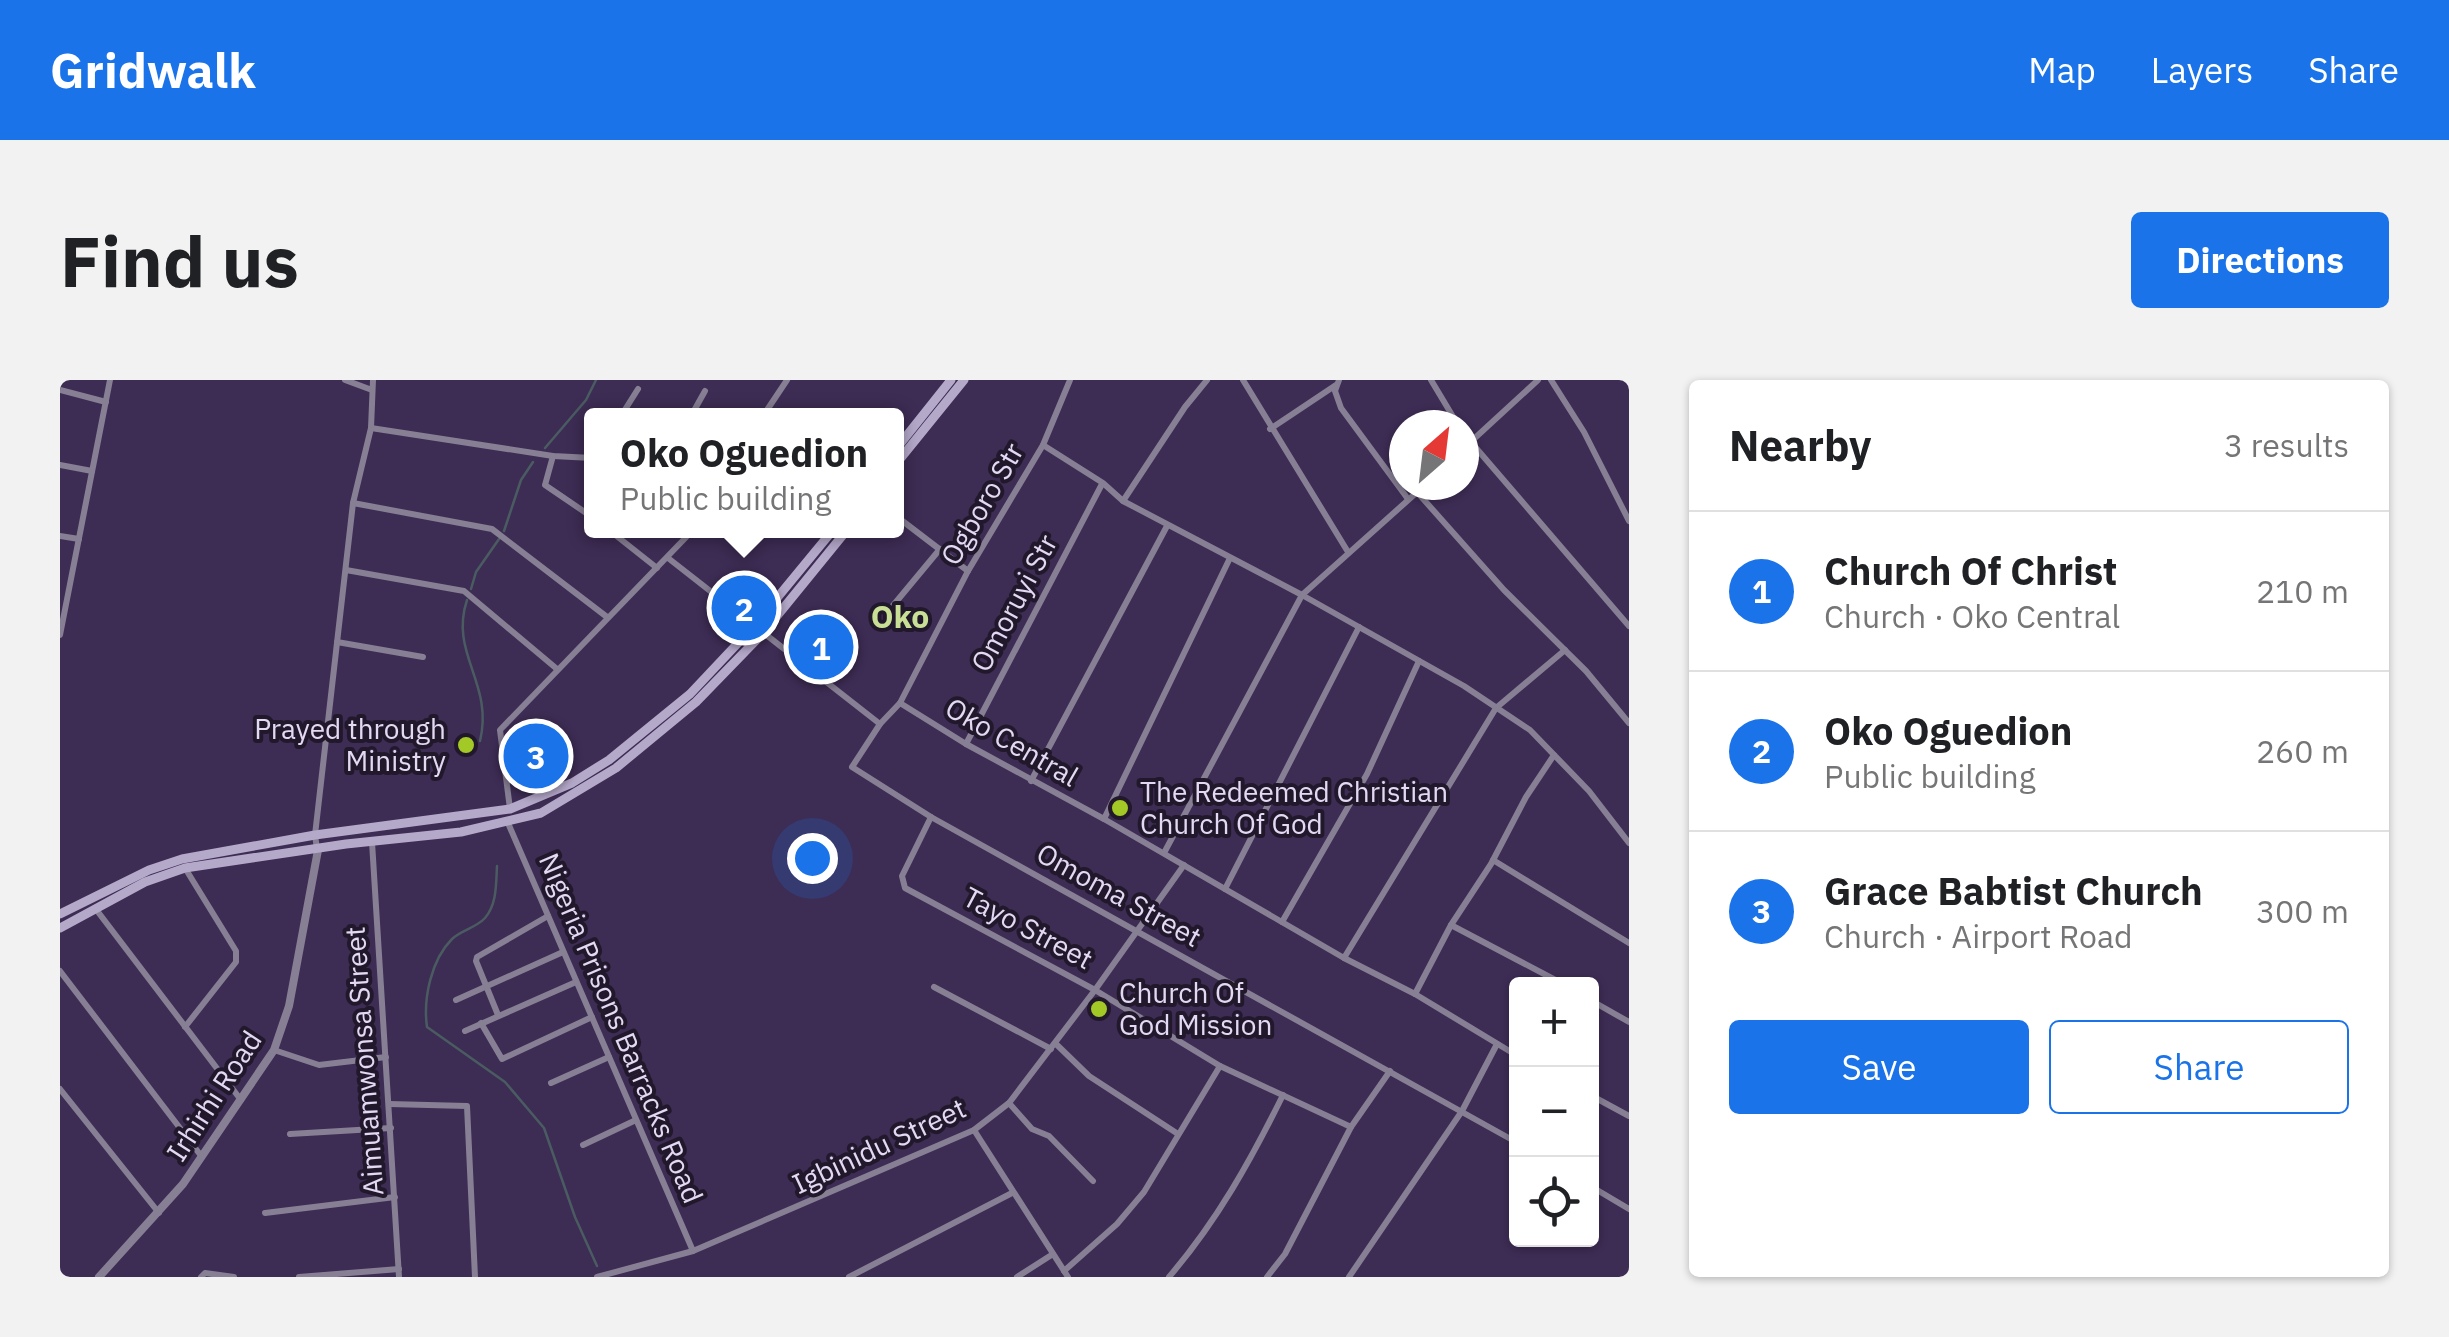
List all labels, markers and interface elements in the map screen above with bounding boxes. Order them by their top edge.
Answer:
text: Gridwalk [50,39,256,101]
text: Map [2028,47,2096,93]
text: Layers [2151,47,2253,93]
text: Share [2308,47,2399,93]
button: Directions [2131,212,2389,308]
text: Find us [60,215,299,306]
popup [584,408,904,538]
north arrow [1389,410,1479,500]
text: Nearby [1729,418,1871,473]
text: 3 results [2224,424,2349,466]
text: Oko Oguedion [620,428,868,477]
street label: Ogboro Str [932,436,1031,572]
text: Public building [620,477,831,519]
street label: Omoruyi Str [962,528,1065,678]
text: Church Of Christ [1824,546,2117,595]
pin: 2 [712,570,776,646]
text: 1 [1752,570,1771,612]
text: 210 m [2256,570,2349,612]
district label: Oko [871,595,929,637]
text: Church · Oko Central [1824,595,2120,637]
pin: 1 [788,610,854,684]
street label: Oko Central [939,689,1085,794]
text: Oko Oguedion [1824,706,2072,755]
place label: Prayed through Ministry [254,710,446,779]
pin: 3 [504,718,568,794]
text: 2 [1752,730,1771,772]
text: 260 m [2256,730,2349,772]
marker: Prayed through Ministry [455,734,477,756]
text: Public building [1824,755,2036,797]
place label: The Redeemed Christian Church Of God [1140,773,1448,842]
marker: The Redeemed Christian Church Of God [1109,797,1131,819]
your location [787,833,838,884]
street label: Omoma Street [1030,834,1208,955]
street label: Nigeria Prisons Barracks Road [531,847,712,1208]
text: Grace Babtist Church [1824,866,2203,915]
street label: Tayo Street [957,878,1100,977]
text: 3 [1752,890,1771,932]
text: 300 m [2256,890,2349,932]
text: Church · Airport Road [1824,915,2133,957]
street label: Aimuamwonsa Street [336,925,391,1197]
place label: Church Of God Mission [1119,974,1272,1043]
map controls [1509,977,1599,1247]
button: + [1509,977,1599,1067]
marker: Church Of God Mission [1088,998,1110,1020]
button: Save [1729,1020,2029,1114]
button: Share [2049,1020,2349,1114]
street label: Irhirhi Road [158,1023,270,1168]
button: − [1509,1067,1599,1157]
street label: Igbinidu Street [786,1089,972,1202]
button: locate [1509,1157,1599,1247]

